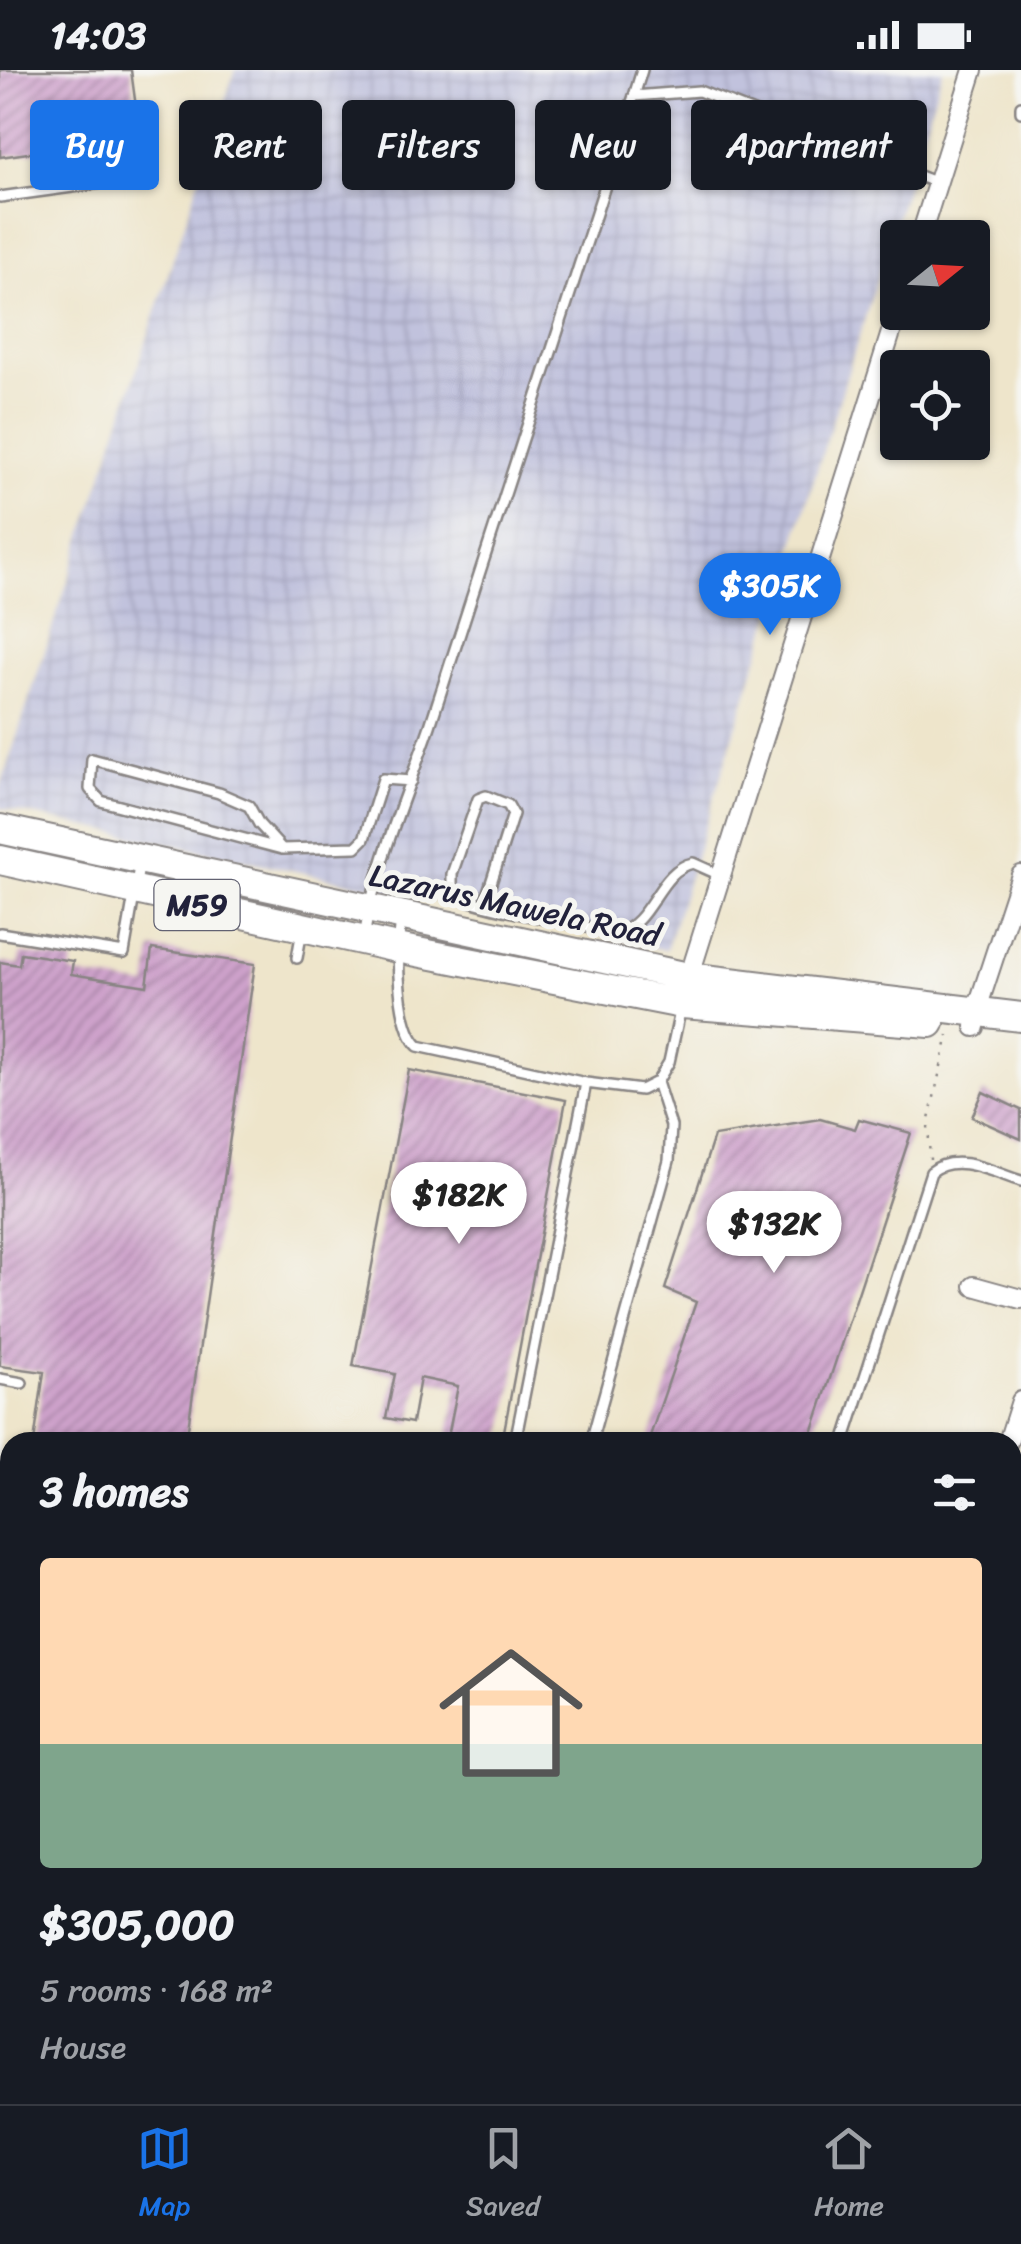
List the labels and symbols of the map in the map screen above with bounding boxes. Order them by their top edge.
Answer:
north arrow [880,220,990,330]
pin: $305K [700,553,840,638]
street label: Lazarus Mawela Road [364,847,668,965]
road number: M59 [154,880,240,930]
pin: $182K [389,1162,529,1247]
pin: $132K [704,1191,844,1276]

